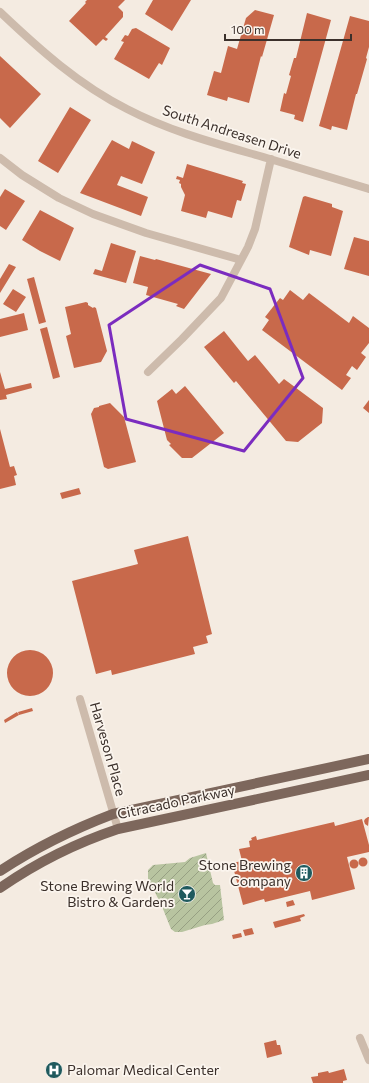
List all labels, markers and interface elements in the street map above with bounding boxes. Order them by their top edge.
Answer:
scale bar [225,16,351,42]
text: 100 m [231,22,265,36]
street label: South Andreasen Drive [161,101,304,162]
street label: Harveson Place [87,700,130,798]
street label: Citracado Parkway [116,781,236,822]
place label: Stone Brewing Company [199,856,291,889]
building icon: Stone Brewing Company [294,863,314,883]
place label: Stone Brewing World Bistro & Gardens [40,877,174,910]
bar icon: Stone Brewing World Bistro & Gardens [177,884,197,904]
hospital icon: Palomar Medical Center [44,1060,64,1080]
place label: Palomar Medical Center [67,1061,220,1078]

